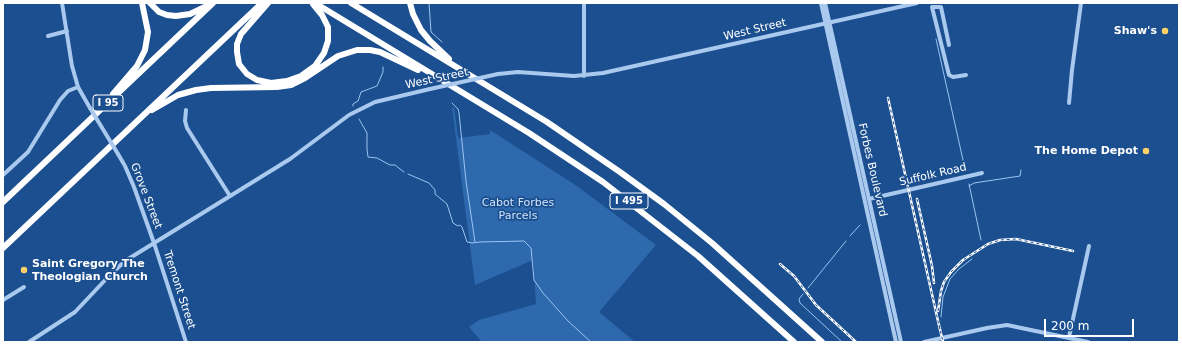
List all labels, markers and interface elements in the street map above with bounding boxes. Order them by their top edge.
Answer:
street label: West Street [722,16,788,44]
place label: Shaw's [1114,24,1157,38]
marker: Shaw's [1160,26,1170,36]
street label: West Street [404,66,470,92]
road number: I 95 [93,95,123,111]
street label: Forbes Boulevard [855,122,889,218]
place label: The Home Depot [1035,144,1138,158]
marker: The Home Depot [1141,146,1151,156]
street label: Grove Street [127,161,165,231]
street label: Suffolk Road [898,161,968,189]
road number: I 495 [610,193,648,209]
park label: Cabot Forbes Parcels [482,196,554,222]
street label: Tremont Street [160,249,198,331]
place label: Saint Gregory The Theologian Church [32,257,148,283]
marker: Saint Gregory The Theologian Church [19,265,29,275]
scale bar [1046,311,1136,337]
text: 200 m [1051,319,1089,333]

